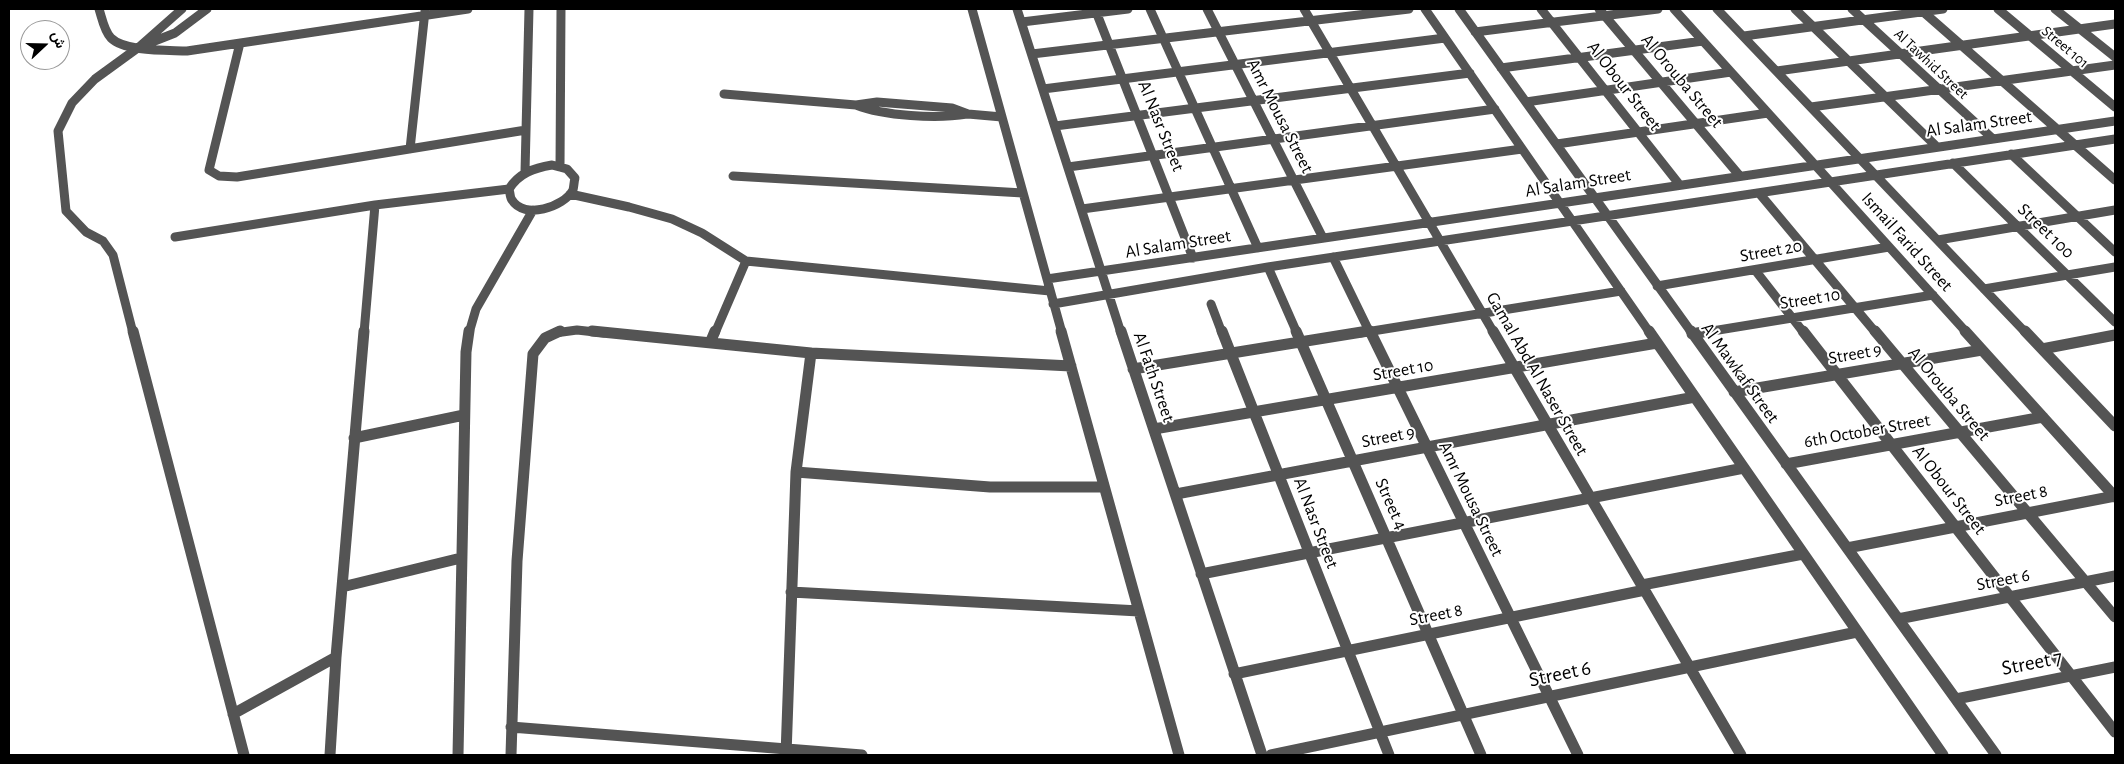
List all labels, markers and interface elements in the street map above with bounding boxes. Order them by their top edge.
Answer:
north arrow [20,20,70,70]
street label: Street 101 [2038,22,2092,72]
street label: Al Tawhid Street [1890,25,1972,103]
text: ش [49,30,68,50]
street label: Al Orouba Street [1636,30,1728,132]
street label: Al Obour Street [1582,37,1666,135]
street label: Amr Mousa Street [1242,55,1318,177]
street label: Al Nasr Street [1133,78,1189,174]
street label: Al Salam Street [1925,106,2033,142]
street label: Al Salam Street [1524,164,1632,202]
street label: Ismail Farid Street [1857,188,1957,296]
street label: Street 100 [2013,199,2079,263]
street label: Al Salam Street [1124,225,1232,263]
street label: Street 20 [1738,235,1804,267]
street label: Street 10 [1778,284,1842,314]
street label: Gamal Abd Al Naser Street [1481,288,1593,460]
street label: Al Mawkaf Street [1696,319,1784,427]
street label: Al Fath Street [1129,329,1179,425]
street label: Street 9 [1827,339,1883,369]
street label: Al Orouba Street [1903,343,1995,445]
street label: Street 10 [1371,354,1435,386]
street label: 6th October Street [1802,409,1932,453]
street label: Street 9 [1360,421,1416,453]
street label: Amr Mousa Street [1434,438,1508,560]
street label: Al Obour Street [1907,441,1991,539]
street label: Al Nasr Street [1289,474,1343,572]
street label: Street 4 [1370,475,1412,533]
street label: Street 8 [1992,480,2050,512]
street label: Street 6 [1975,564,2031,596]
street label: Street 8 [1407,599,1465,631]
street label: Street 7 [1999,645,2065,681]
street label: Street 6 [1527,655,1593,693]

